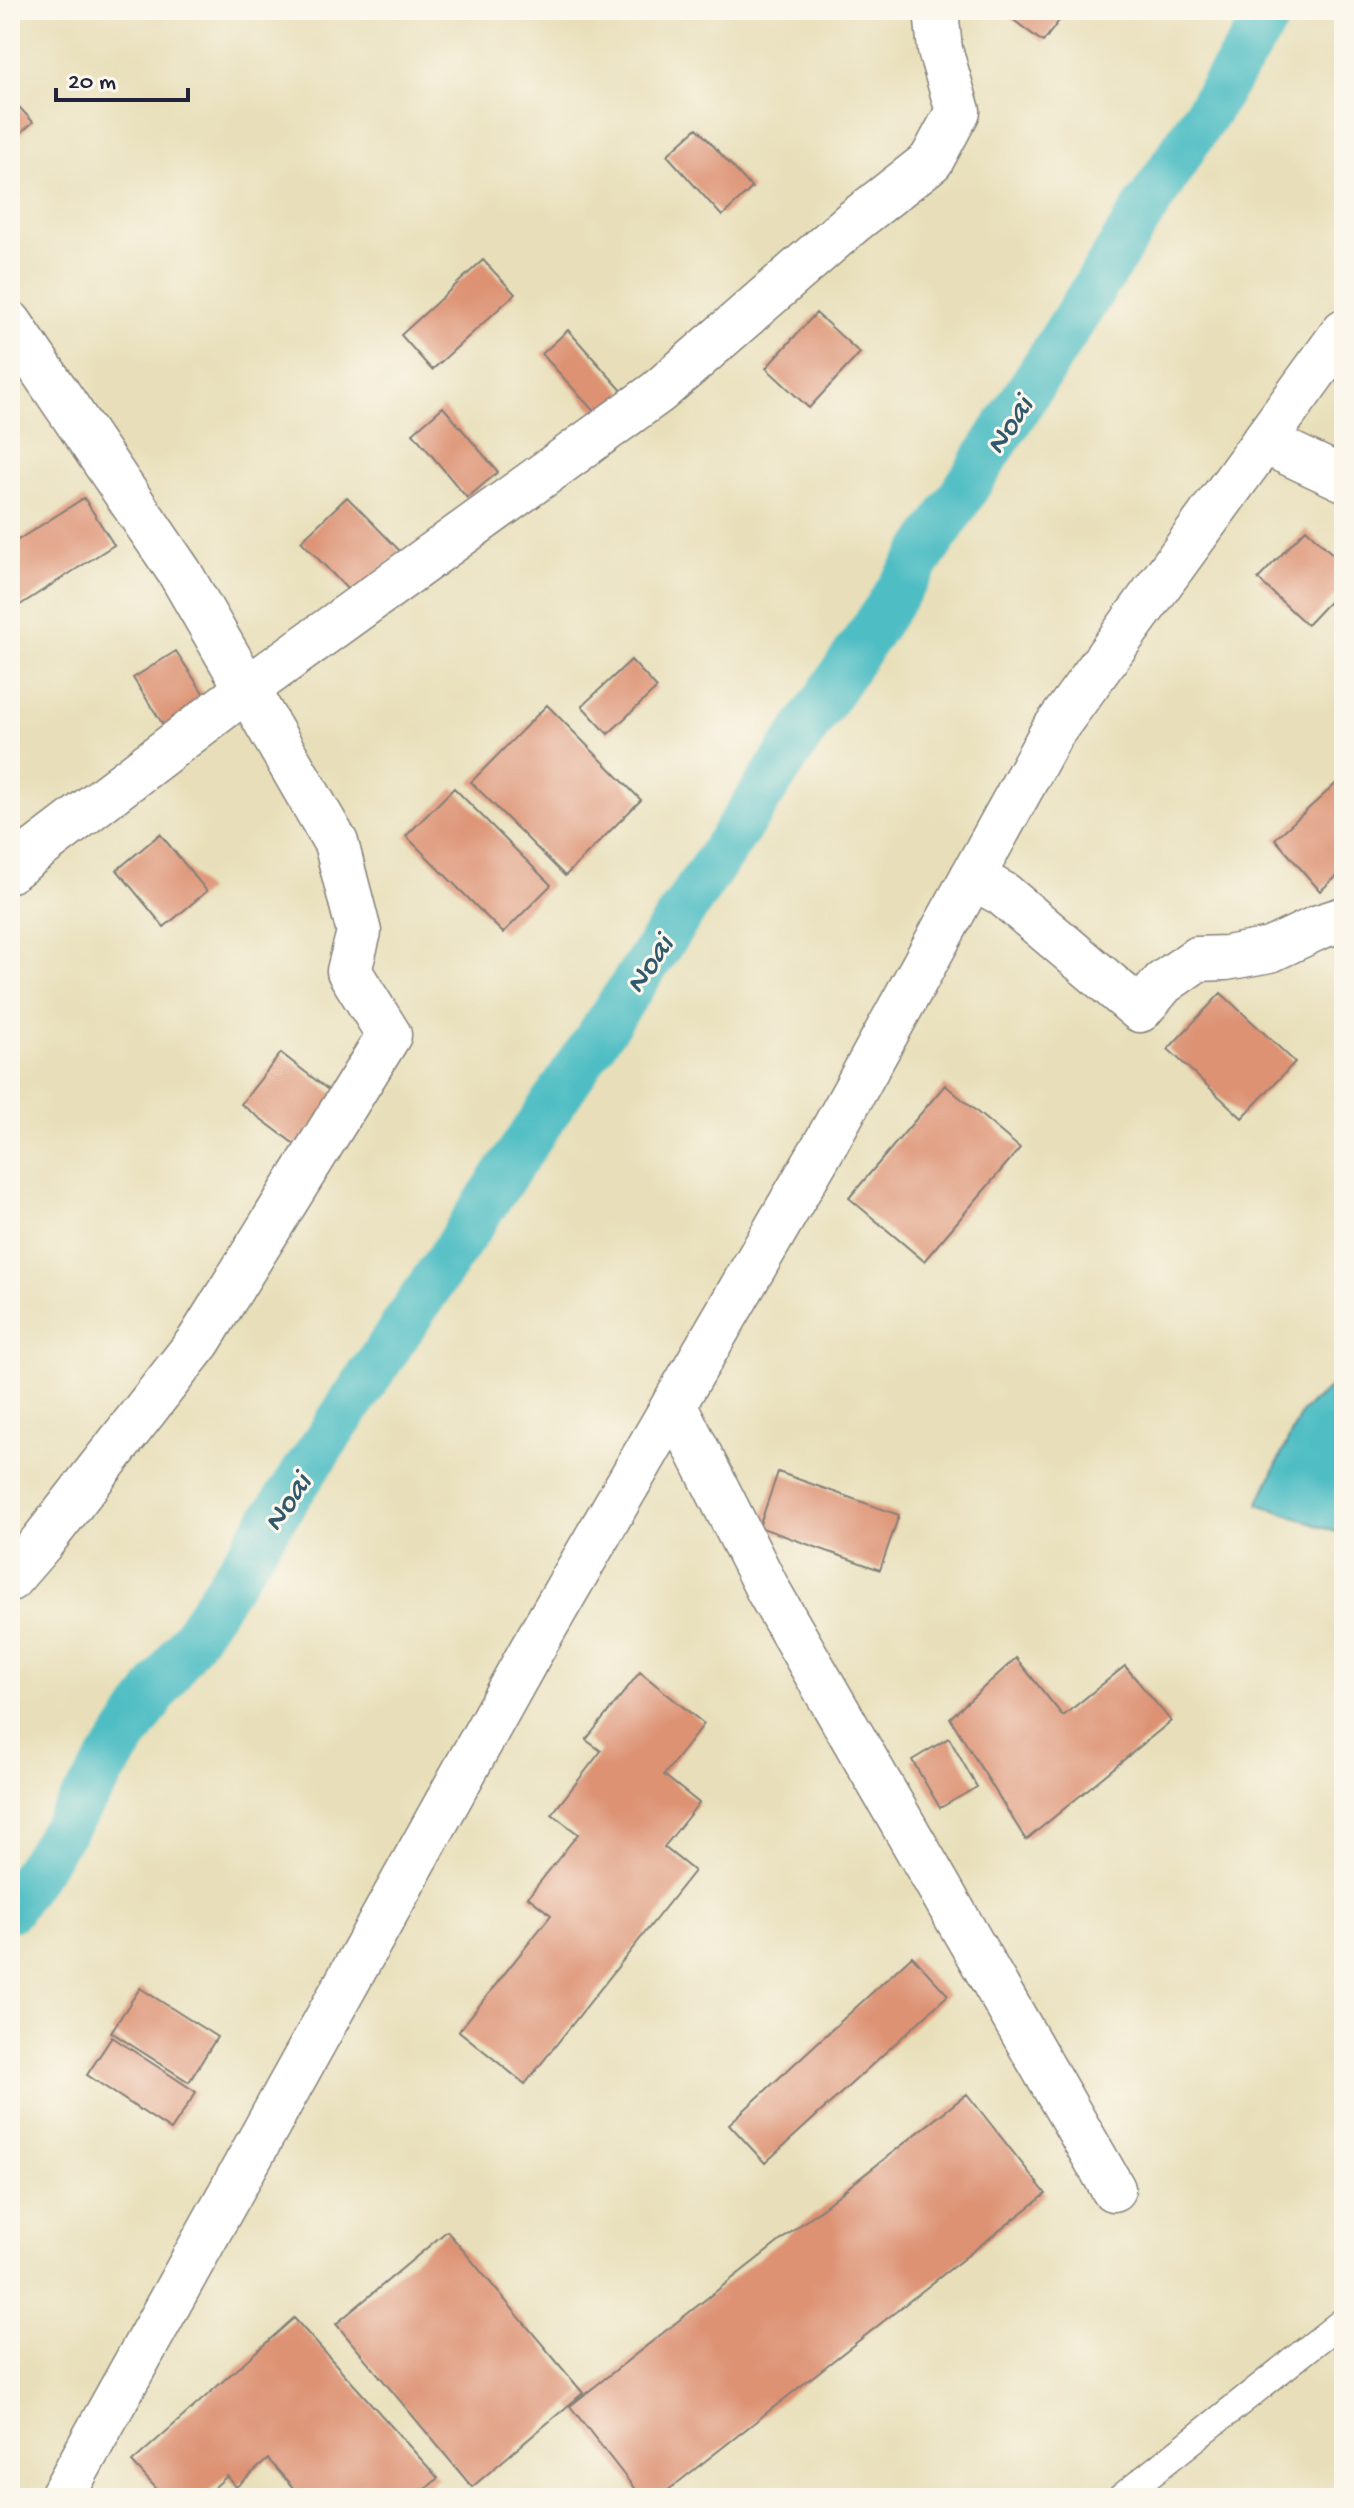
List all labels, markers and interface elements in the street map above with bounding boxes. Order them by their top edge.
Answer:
scale bar [56,52,188,102]
text: 20 m [68,69,116,98]
water label: Noai [978,388,1046,463]
water label: Noai [618,927,686,1002]
water label: Noai [256,1465,324,1540]

